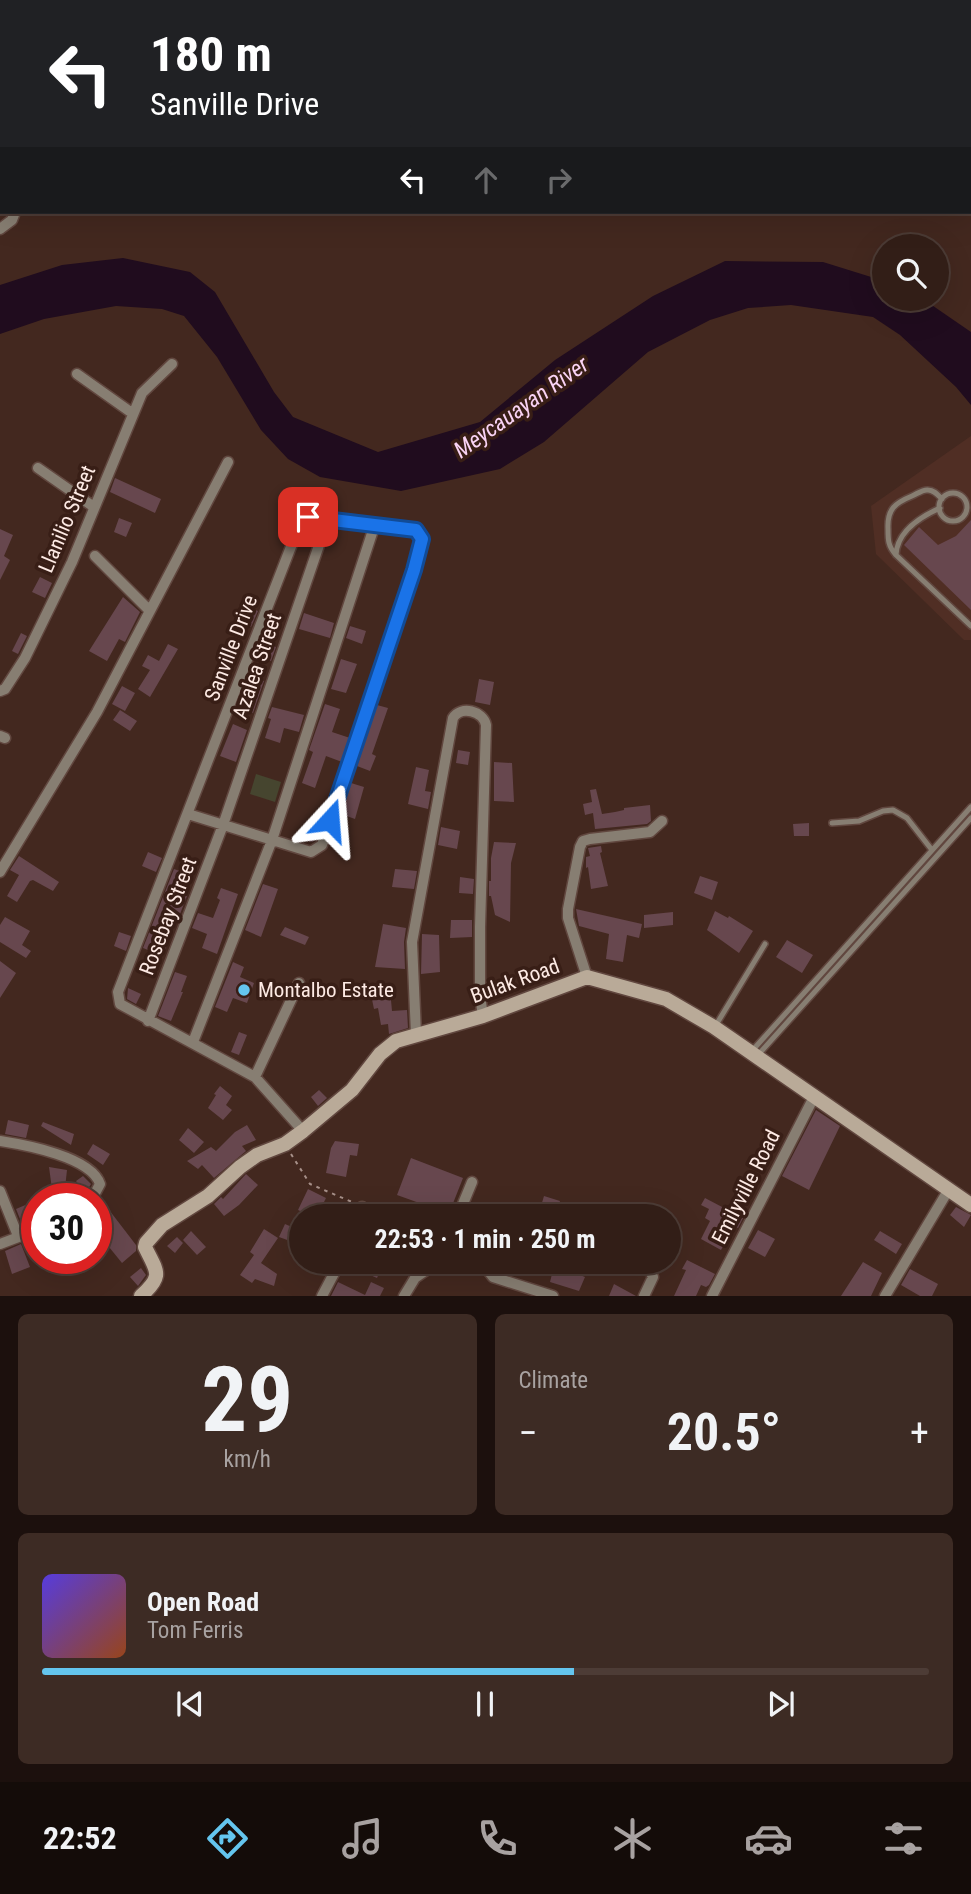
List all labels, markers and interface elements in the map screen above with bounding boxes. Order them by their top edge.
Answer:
text: 180 m [150,26,272,83]
icon: left [35,28,126,119]
text: Sanville Drive [150,85,319,123]
icon: left [394,161,432,199]
icon: ahead [467,161,505,199]
icon: right [540,161,578,199]
map controls [872,234,949,311]
button: search [872,234,949,311]
water label: Meycauayan River [449,350,595,464]
street label: Llanilio Street [34,462,100,576]
pin [278,487,338,547]
icon: arrive [289,498,327,536]
street label: Sanville Drive [200,592,262,704]
street label: Azalea Street [228,610,286,722]
position arrow [293,783,367,857]
street label: Rosebay Street [135,854,201,978]
street label: Bulak Road [467,954,563,1008]
place label: Montalbo Estate [258,978,394,1002]
marker: Montalbo Estate [236,982,252,998]
street label: Emilyville Road [707,1126,785,1248]
speed limit sign: 30 [21,1183,112,1274]
text: 22:53 · 1 min · 250 m [375,1224,595,1254]
text: 29 [201,1347,293,1453]
text: Climate [519,1367,588,1394]
text: 20.5° [667,1402,781,1463]
text: − [519,1411,538,1455]
text: + [910,1411,929,1455]
text: km/h [224,1446,271,1473]
text: Open Road [147,1587,259,1617]
text: Tom Ferris [147,1617,243,1644]
icon: previous [171,1685,209,1723]
icon: pause [466,1685,504,1723]
icon: next [762,1685,800,1723]
icon: directions [203,1814,252,1863]
icon: music [338,1814,387,1863]
icon: phone [473,1814,522,1863]
icon: climate [608,1814,657,1863]
icon: car [744,1814,793,1863]
icon: filters [879,1814,928,1863]
text: 22:52 [43,1819,117,1857]

